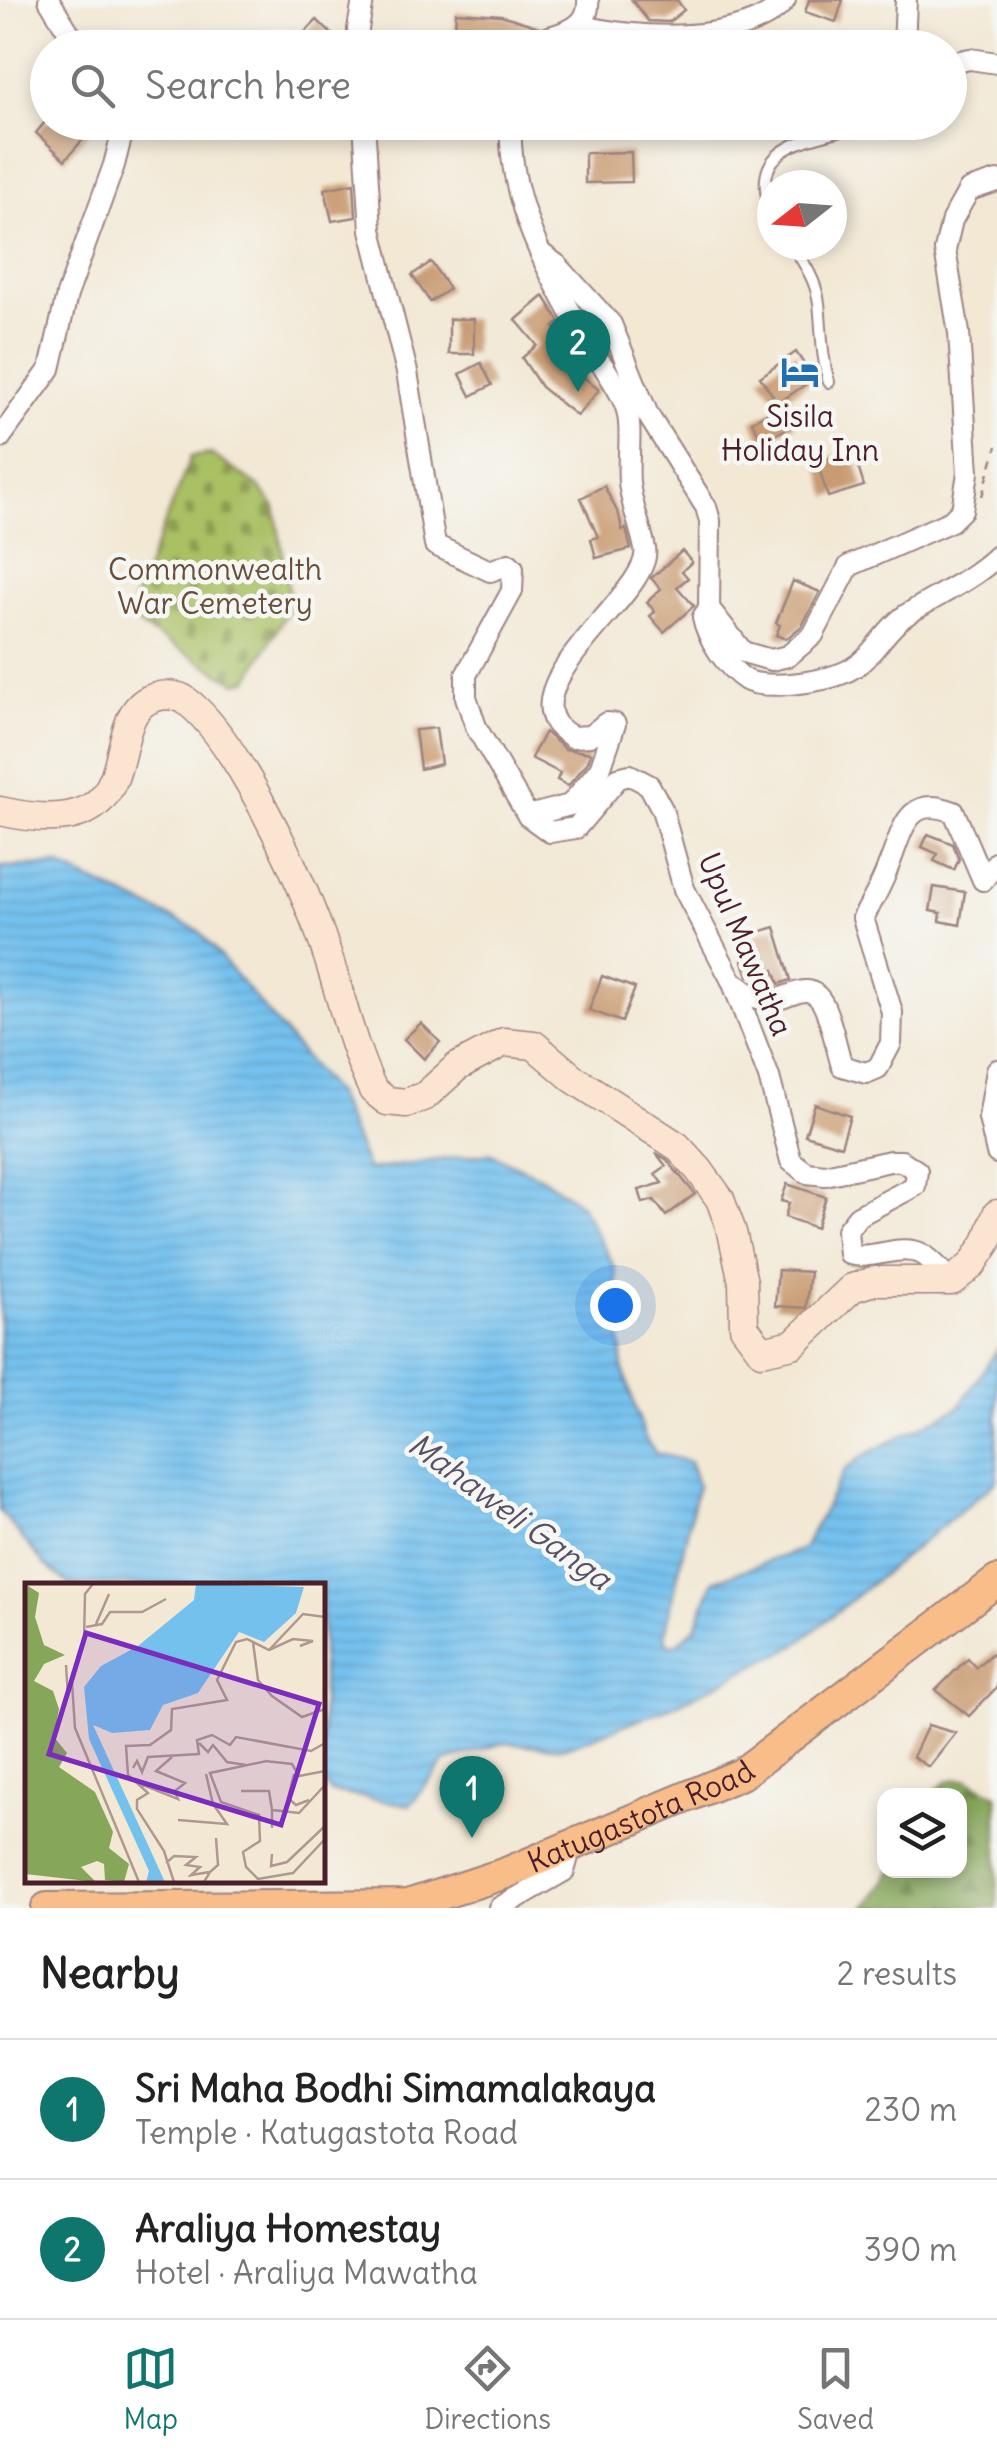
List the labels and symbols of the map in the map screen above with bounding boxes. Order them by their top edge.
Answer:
north arrow [757,170,847,260]
pin: 2 [546,310,610,392]
hotel icon: Sisila Holiday Inn [779,351,821,393]
place label: Sisila Holiday Inn [721,397,879,469]
park label: Commonwealth War Cemetery [108,550,322,622]
street label: Upul Mawatha [690,847,802,1041]
your location [590,1280,641,1331]
water label: Mahaweli Ganga [400,1424,621,1599]
inset map [25,1583,325,1883]
street label: Katugastota Road [522,1752,762,1881]
pin: 1 [440,1756,504,1838]

